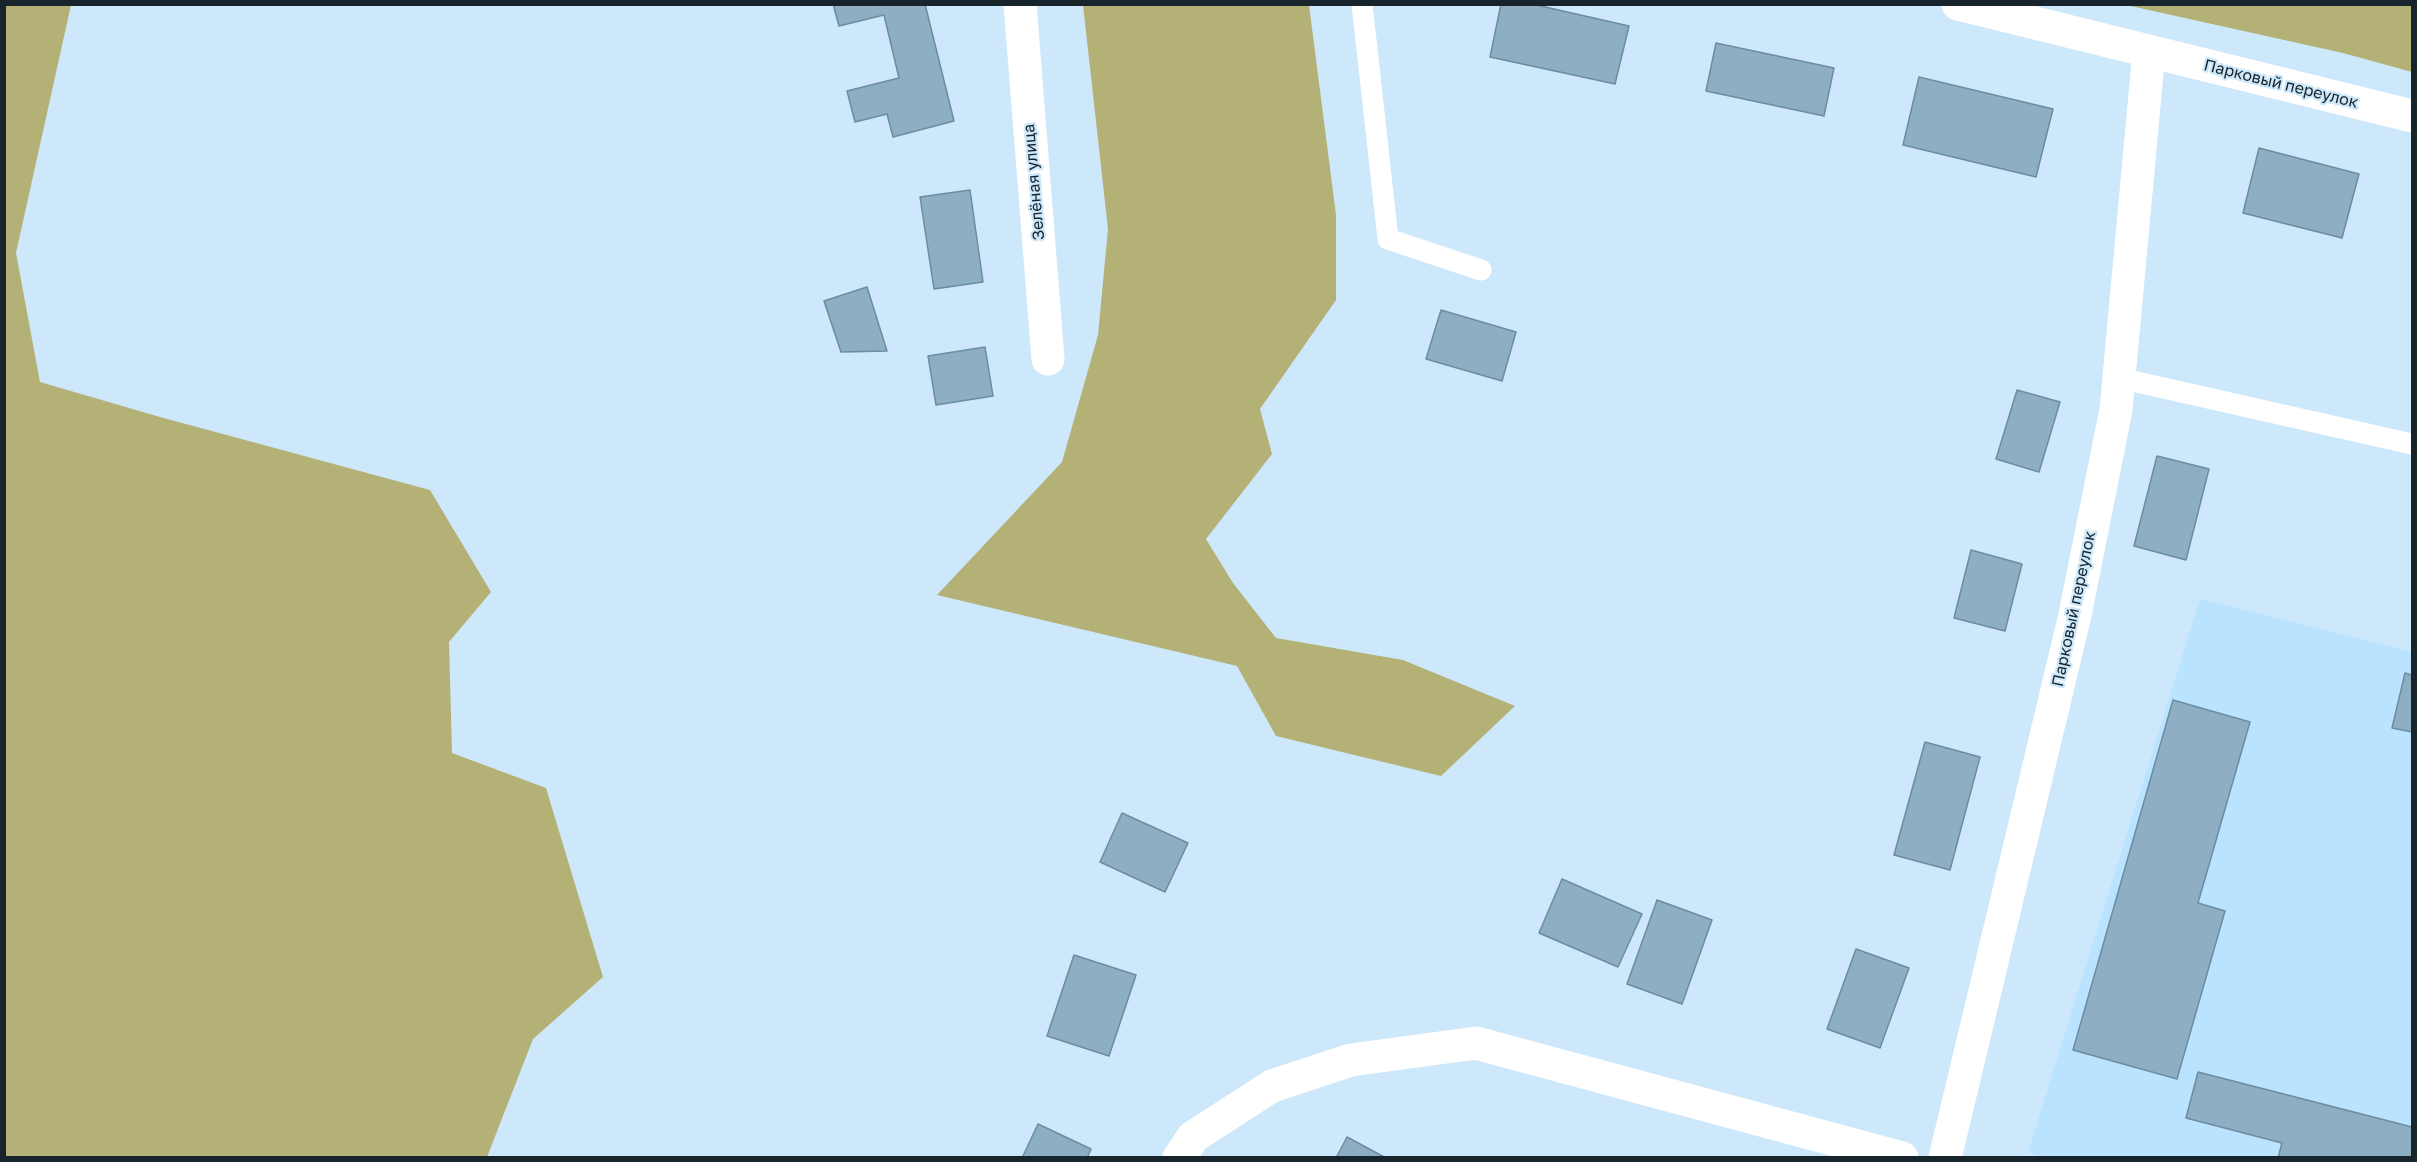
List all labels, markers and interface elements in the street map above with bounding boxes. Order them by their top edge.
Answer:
street label: Парковый переулок [2202,56,2360,112]
street label: Зелёная улица [1019,123,1049,241]
street label: Парковый переулок [2048,530,2100,688]

